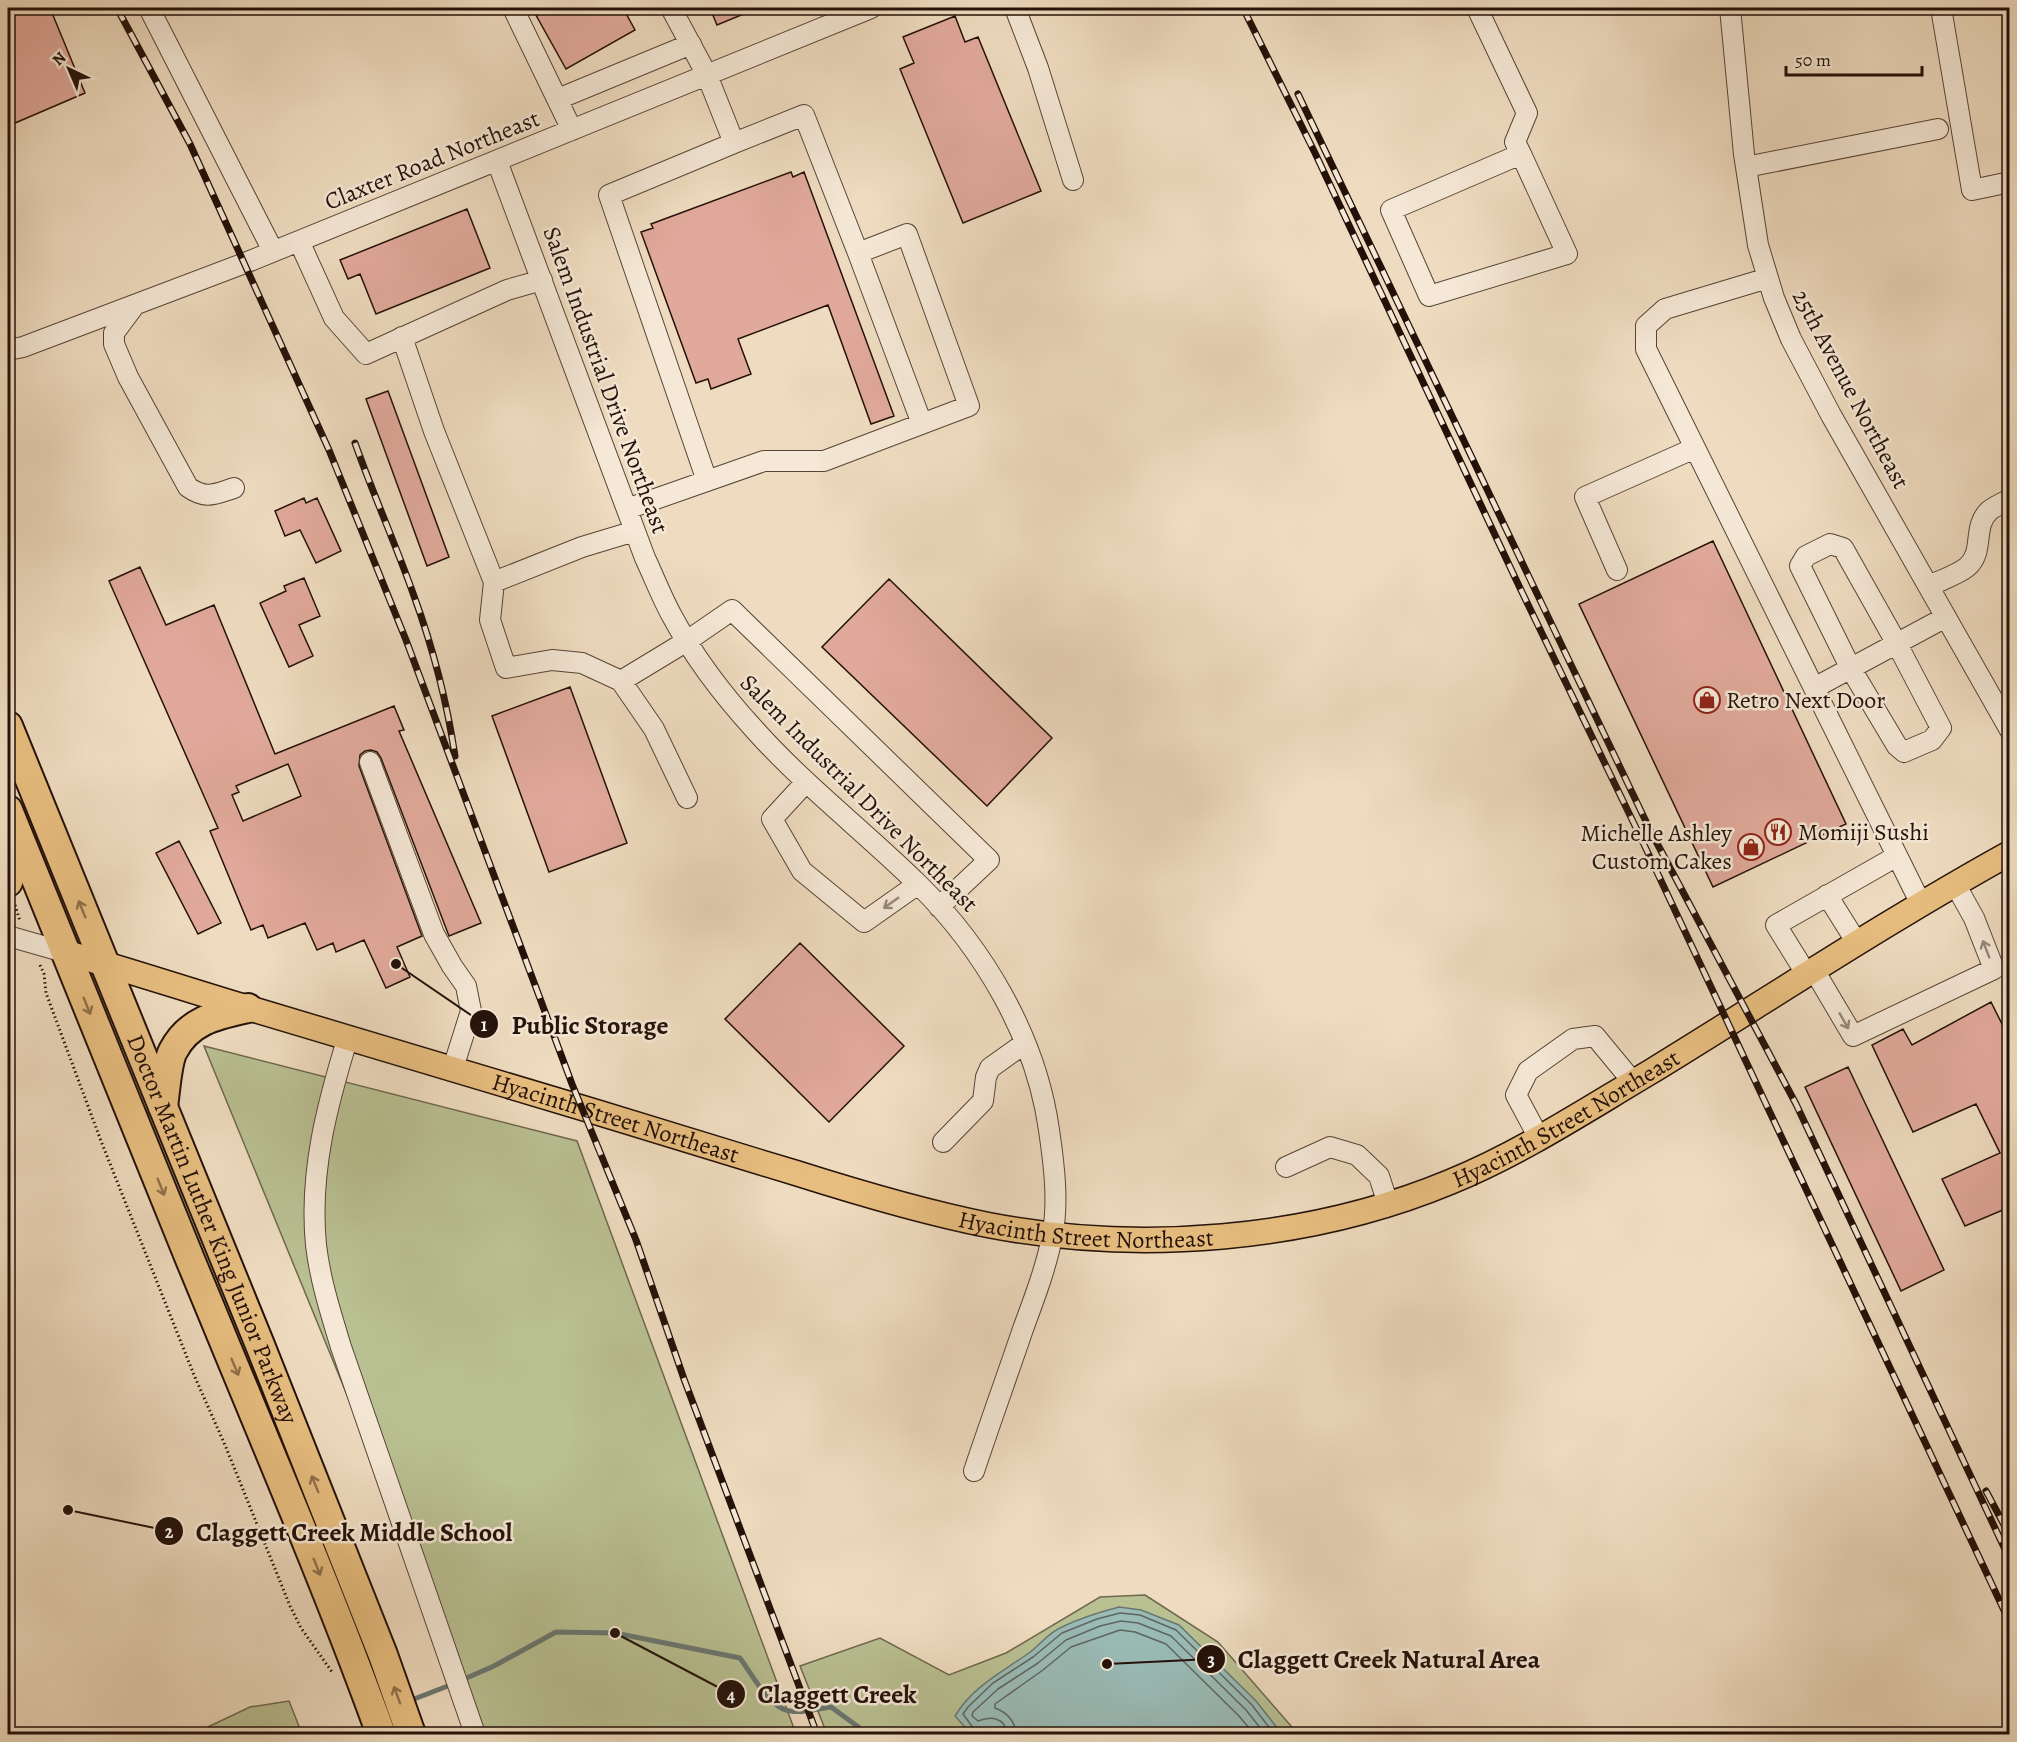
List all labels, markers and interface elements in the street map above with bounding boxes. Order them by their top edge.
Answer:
north arrow [39,39,99,99]
scale bar [1786,39,1922,77]
text: N [47,47,71,71]
text: 50 m [1795,48,1831,72]
street label: Claxter Road Northeast [320,102,544,218]
street label: Salem Industrial Drive Northeast [536,222,677,538]
street label: 25th Avenue Northeast [1785,284,1917,494]
street label: Salem Industrial Drive Northeast [733,667,985,919]
place label: Retro Next Door [1726,684,1885,716]
shop icon: Retro Next Door [1692,685,1722,715]
place label: Momiji Sushi [1798,816,1929,848]
place label: Michelle Ashley Custom Cakes [1580,817,1732,877]
restaurant icon: Momiji Sushi [1763,817,1793,847]
shop icon: Michelle Ashley Custom Cakes [1736,832,1766,862]
one-way arrow [884,897,900,909]
one-way arrow [76,900,87,919]
one-way arrow [1980,940,1991,959]
one-way arrow [82,996,93,1015]
callout: Public Storage [469,1002,680,1046]
text: Public Storage [512,1008,668,1043]
one-way arrow [1838,1012,1850,1029]
text: 1 [481,1013,488,1037]
street label: Doctor Martin Luther King Junior Parkway [119,1030,306,1429]
street label: Hyacinth Street Northeast [1447,1042,1686,1195]
street label: Hyacinth Street Northeast [488,1065,743,1171]
one-way arrow [156,1177,167,1195]
street label: Hyacinth Street Northeast [955,1203,1215,1256]
one-way arrow [230,1357,241,1376]
one-way arrow [309,1475,320,1493]
callout: Claggett Creek Middle School [154,1509,525,1553]
text: Claggett Creek Middle School [196,1515,513,1550]
text: 2 [165,1520,174,1544]
one-way arrow [312,1557,323,1575]
callout: Claggett Creek Natural Area [1196,1637,1553,1681]
text: Claggett Creek Natural Area [1238,1642,1541,1677]
text: 3 [1207,1648,1215,1672]
callout: Claggett Creek [716,1672,929,1716]
text: Claggett Creek [757,1677,917,1712]
text: 4 [727,1683,736,1707]
one-way arrow [390,1686,401,1705]

